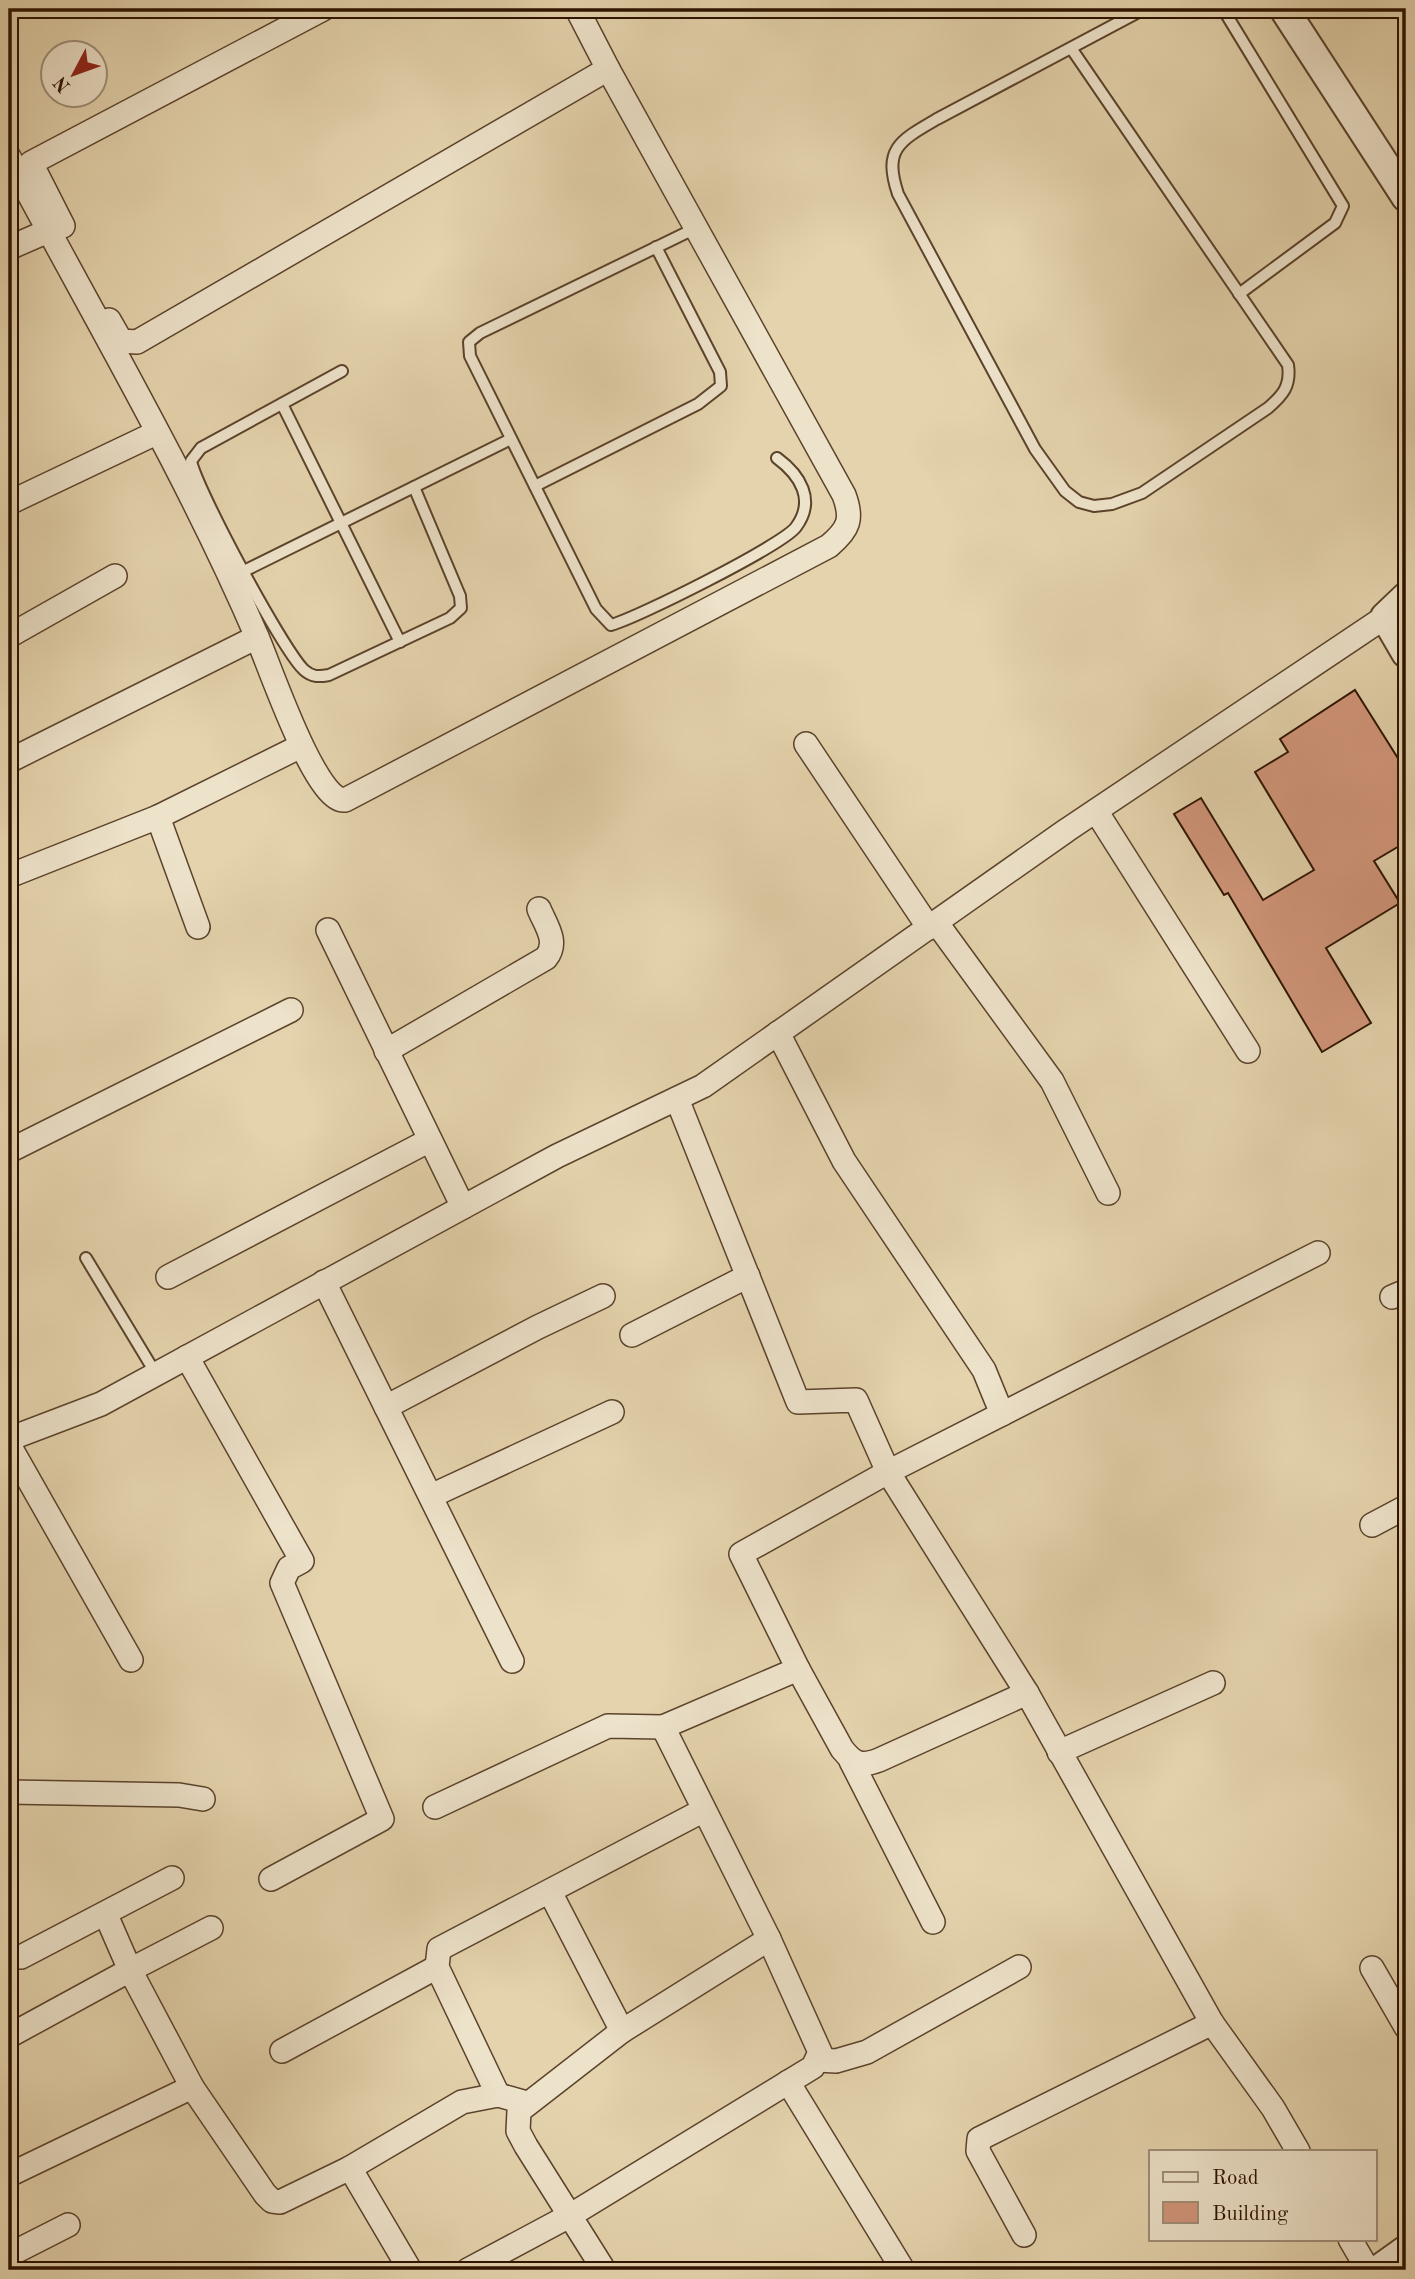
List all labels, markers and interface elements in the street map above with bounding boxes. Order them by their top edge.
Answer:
north arrow [38,38,108,108]
text: N [51,71,75,95]
legend [1149,2150,1376,2240]
text: Road [1212,2168,1259,2189]
text: Building [1212,2204,1289,2225]

